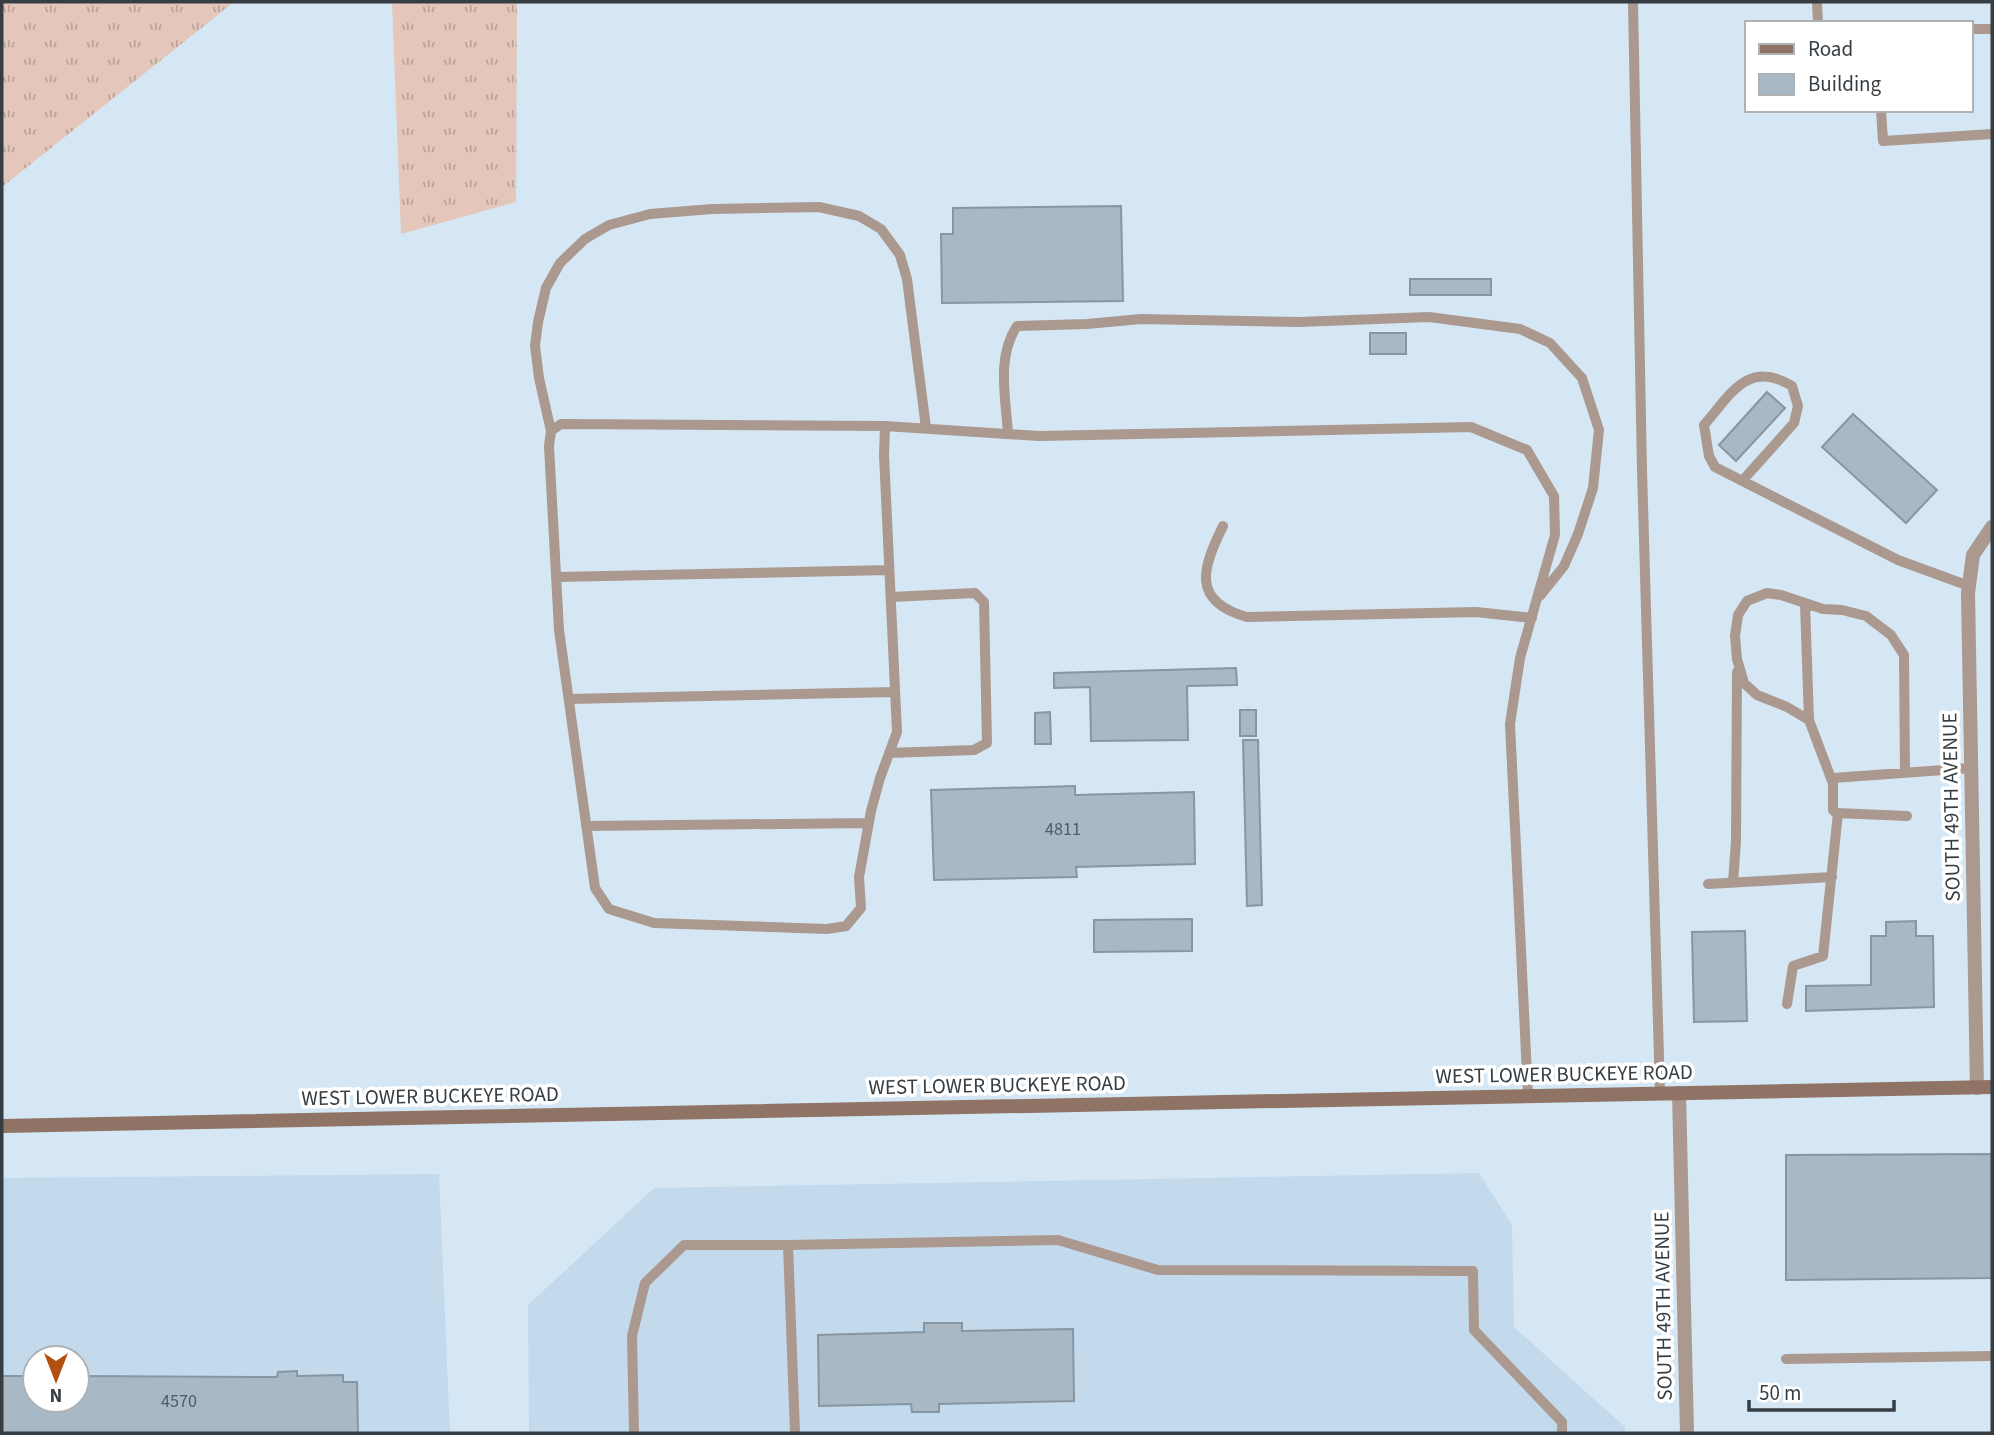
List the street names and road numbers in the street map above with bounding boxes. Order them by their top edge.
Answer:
street label: SOUTH 49TH AVENUE [1934,712,1968,902]
street label: WEST LOWER BUCKEYE ROAD [1435,1057,1693,1091]
street label: WEST LOWER BUCKEYE ROAD [868,1068,1126,1102]
street label: WEST LOWER BUCKEYE ROAD [301,1079,559,1113]
street label: SOUTH 49TH AVENUE [1646,1211,1680,1401]

